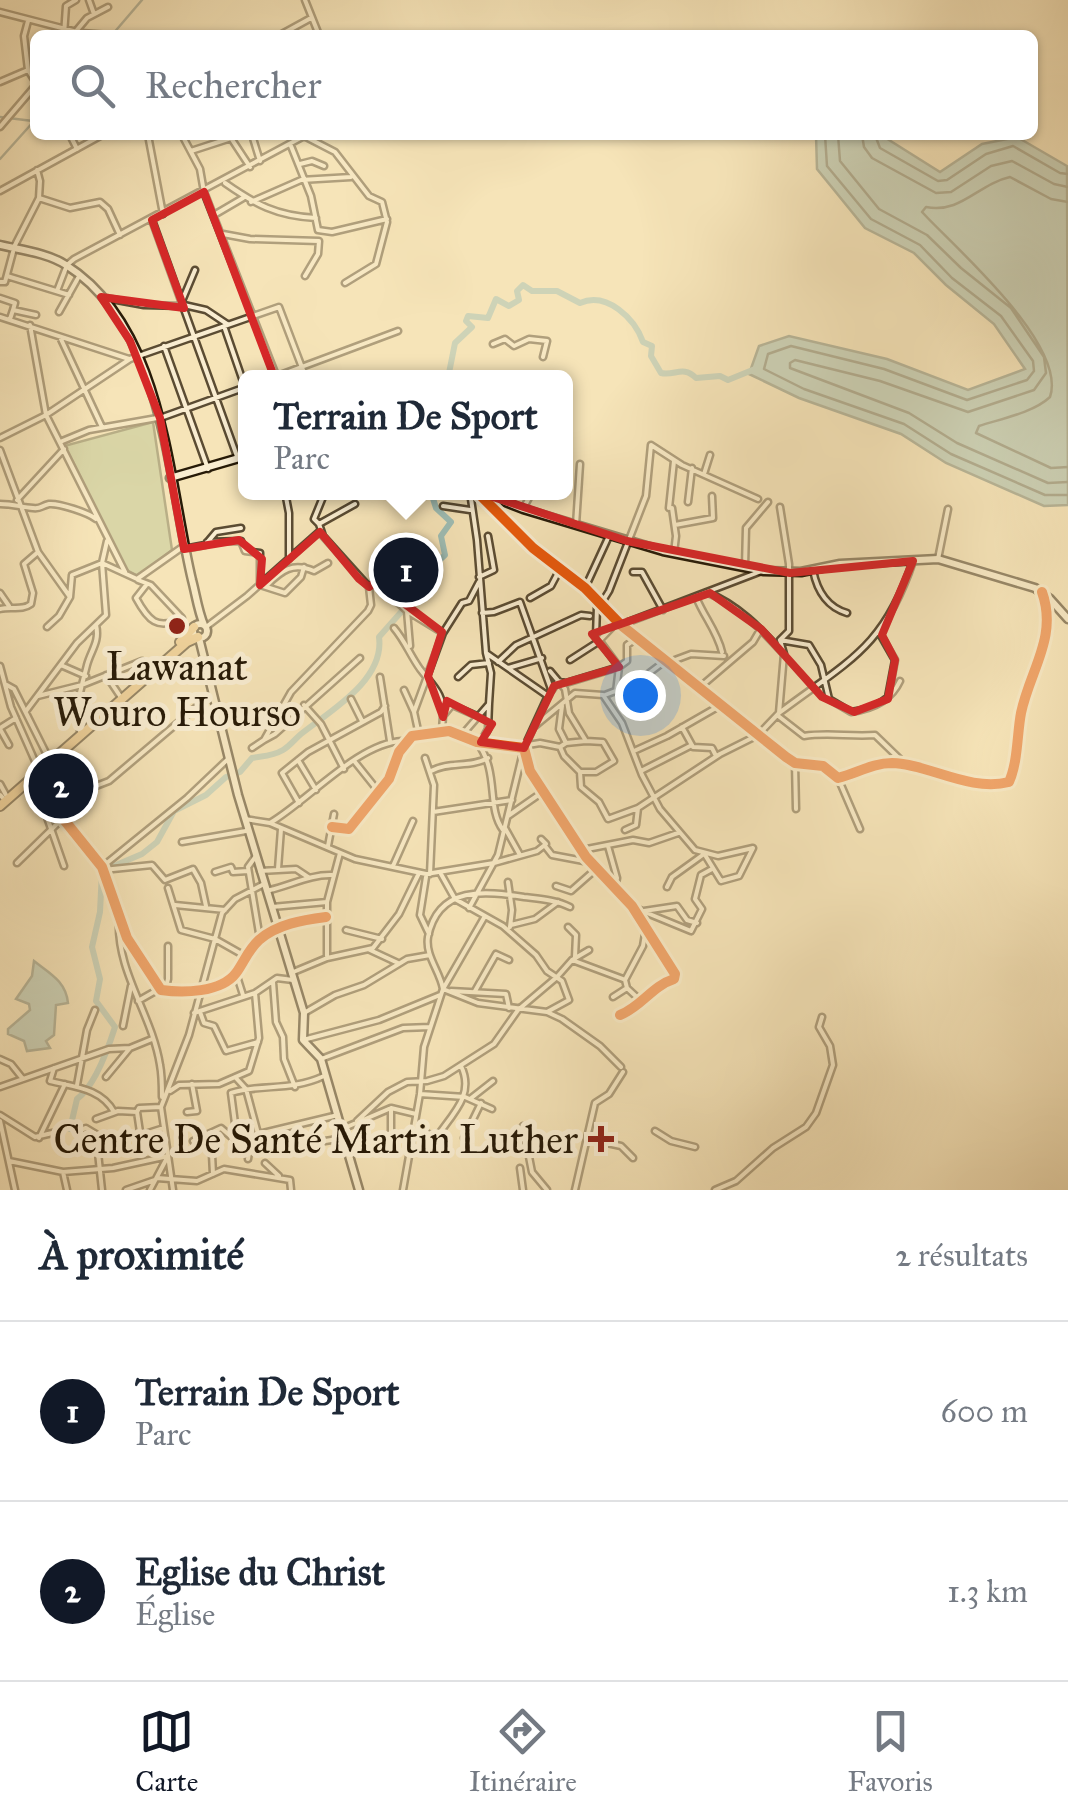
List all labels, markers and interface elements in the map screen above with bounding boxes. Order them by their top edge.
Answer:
search box [30,30,1038,140]
icon: search [65,58,120,113]
text: Rechercher [145,62,321,108]
popup [238,370,573,500]
text: Terrain De Sport [273,393,538,439]
text: Parc [273,439,330,478]
pin: 1 [374,532,438,608]
marker: Lawanat Wouro Hourso [166,615,188,637]
place label: Lawanat Wouro Hourso [53,642,301,737]
your location [615,670,666,721]
pin: 2 [28,748,94,824]
place label: Centre De Santé Martin Luther [53,1115,578,1164]
marker: Centre De Santé Martin Luther [588,1126,614,1152]
text: À proximité [40,1229,244,1281]
text: 2 résultats [895,1236,1028,1275]
text: Terrain De Sport [135,1369,399,1415]
text: 1 [66,1392,79,1431]
text: 600 m [941,1392,1028,1431]
text: Parc [135,1415,192,1454]
text: Eglise du Christ [135,1549,385,1595]
text: 2 [65,1572,80,1611]
text: 1.3 km [947,1572,1028,1611]
text: Église [135,1595,215,1634]
tab: Carte [135,1704,198,1799]
tab: Itinéraire [469,1704,577,1799]
tab: Favoris [848,1704,933,1799]

